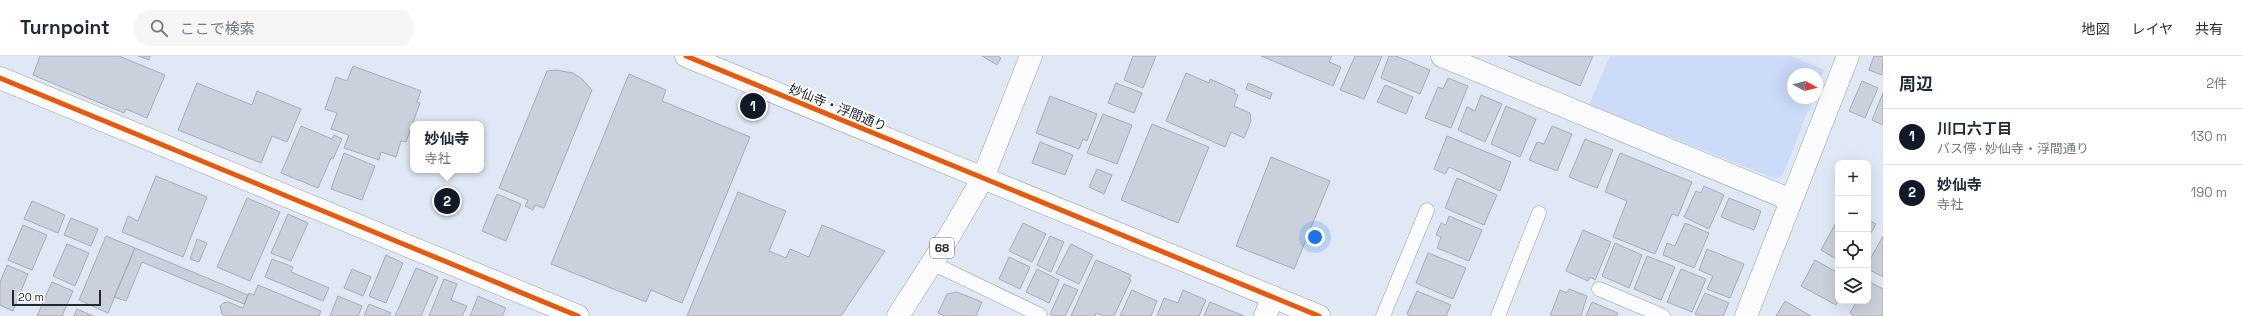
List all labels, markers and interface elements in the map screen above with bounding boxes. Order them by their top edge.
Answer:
search box [134,10,414,46]
text: Turnpoint [20,15,110,40]
icon: search [148,17,170,39]
text: ここで検索 [180,19,255,38]
text: 地図 [2081,20,2109,38]
text: レイヤ [2131,20,2173,38]
text: 共有 [2195,20,2223,38]
north arrow [1787,68,1823,104]
text: 周辺 [1899,73,1933,95]
text: 2件 [2206,75,2227,92]
street label: 妙仙寺・浮間通り [786,80,889,135]
pin: 1 [740,91,766,121]
text: 川口六丁目 [1937,119,2012,138]
popup [410,121,484,173]
text: 1 [1909,128,1915,145]
text: 130 m [2191,128,2227,145]
text: 妙仙寺 [424,129,470,148]
text: バス停 · 妙仙寺・浮間通り [1937,140,2089,157]
text: 寺社 [424,150,451,167]
map controls [1835,160,1871,304]
button: + [1835,160,1871,196]
text: 妙仙寺 [1937,175,1982,194]
text: 2 [1908,184,1916,201]
text: 190 m [2191,184,2227,201]
pin: 2 [434,186,460,216]
button: − [1835,196,1871,232]
text: 寺社 [1937,196,1963,213]
your location [1305,227,1325,247]
button: locate [1835,232,1871,268]
road number: 68 [930,238,954,258]
button: layers [1835,268,1871,304]
scale bar [12,288,101,307]
text: 20 m [18,290,44,304]

